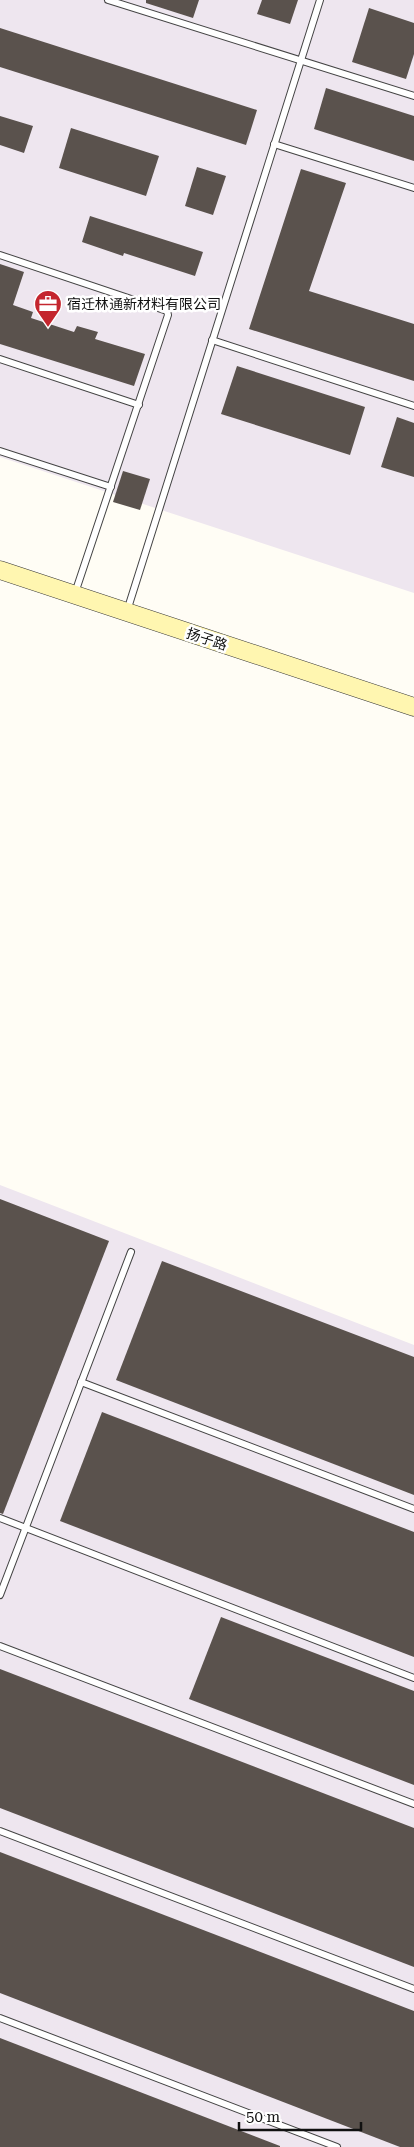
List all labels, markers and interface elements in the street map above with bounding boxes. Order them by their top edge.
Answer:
office icon: 宿迁林通新材料有限公司 [33,289,63,328]
place label: 宿迁林通新材料有限公司 [67,296,221,312]
street label: 扬子路 [185,625,229,653]
scale bar [239,2100,362,2132]
text: 50 m [246,2108,281,2126]

